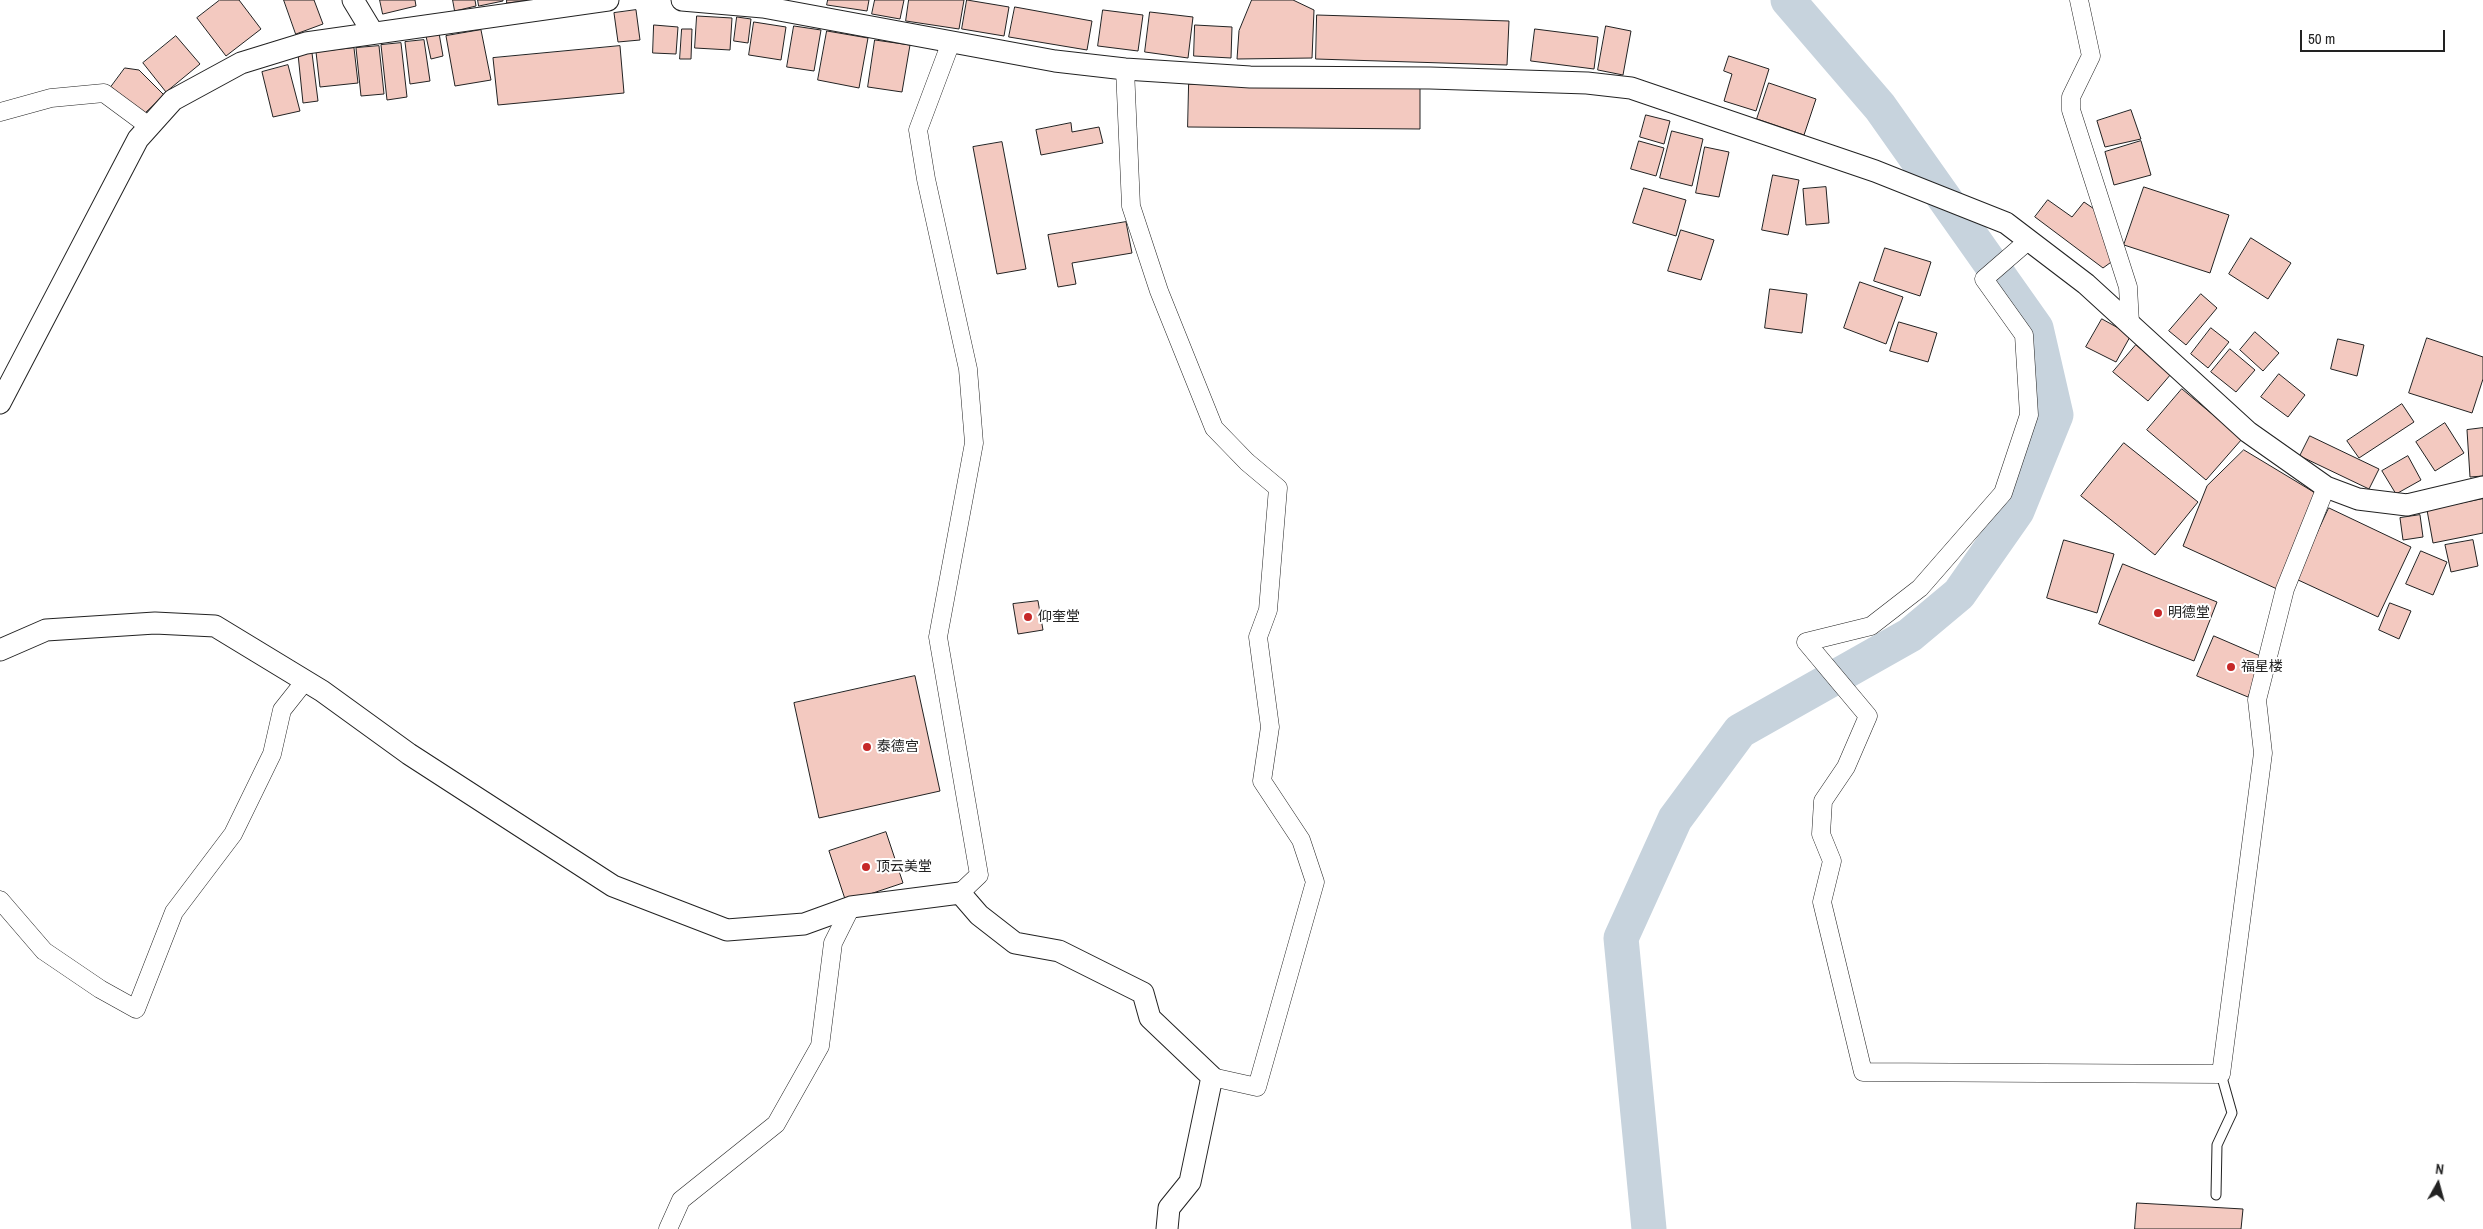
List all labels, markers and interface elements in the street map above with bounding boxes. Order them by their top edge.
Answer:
scale bar [2303,20,2448,52]
text: 50 m [2308,28,2335,49]
place label: 明德堂 [2168,605,2210,621]
marker: 明德堂 [2152,607,2164,619]
place label: 仰奎堂 [1038,609,1080,625]
marker: 仰奎堂 [1022,611,1034,623]
place label: 福星楼 [2241,659,2283,675]
marker: 福星楼 [2225,661,2237,673]
place label: 泰德宫 [877,739,919,755]
marker: 泰德宫 [861,741,873,753]
place label: 顶云美堂 [876,859,932,875]
marker: 顶云美堂 [860,861,872,873]
north arrow [2413,1159,2463,1209]
text: N [2435,1160,2445,1179]

